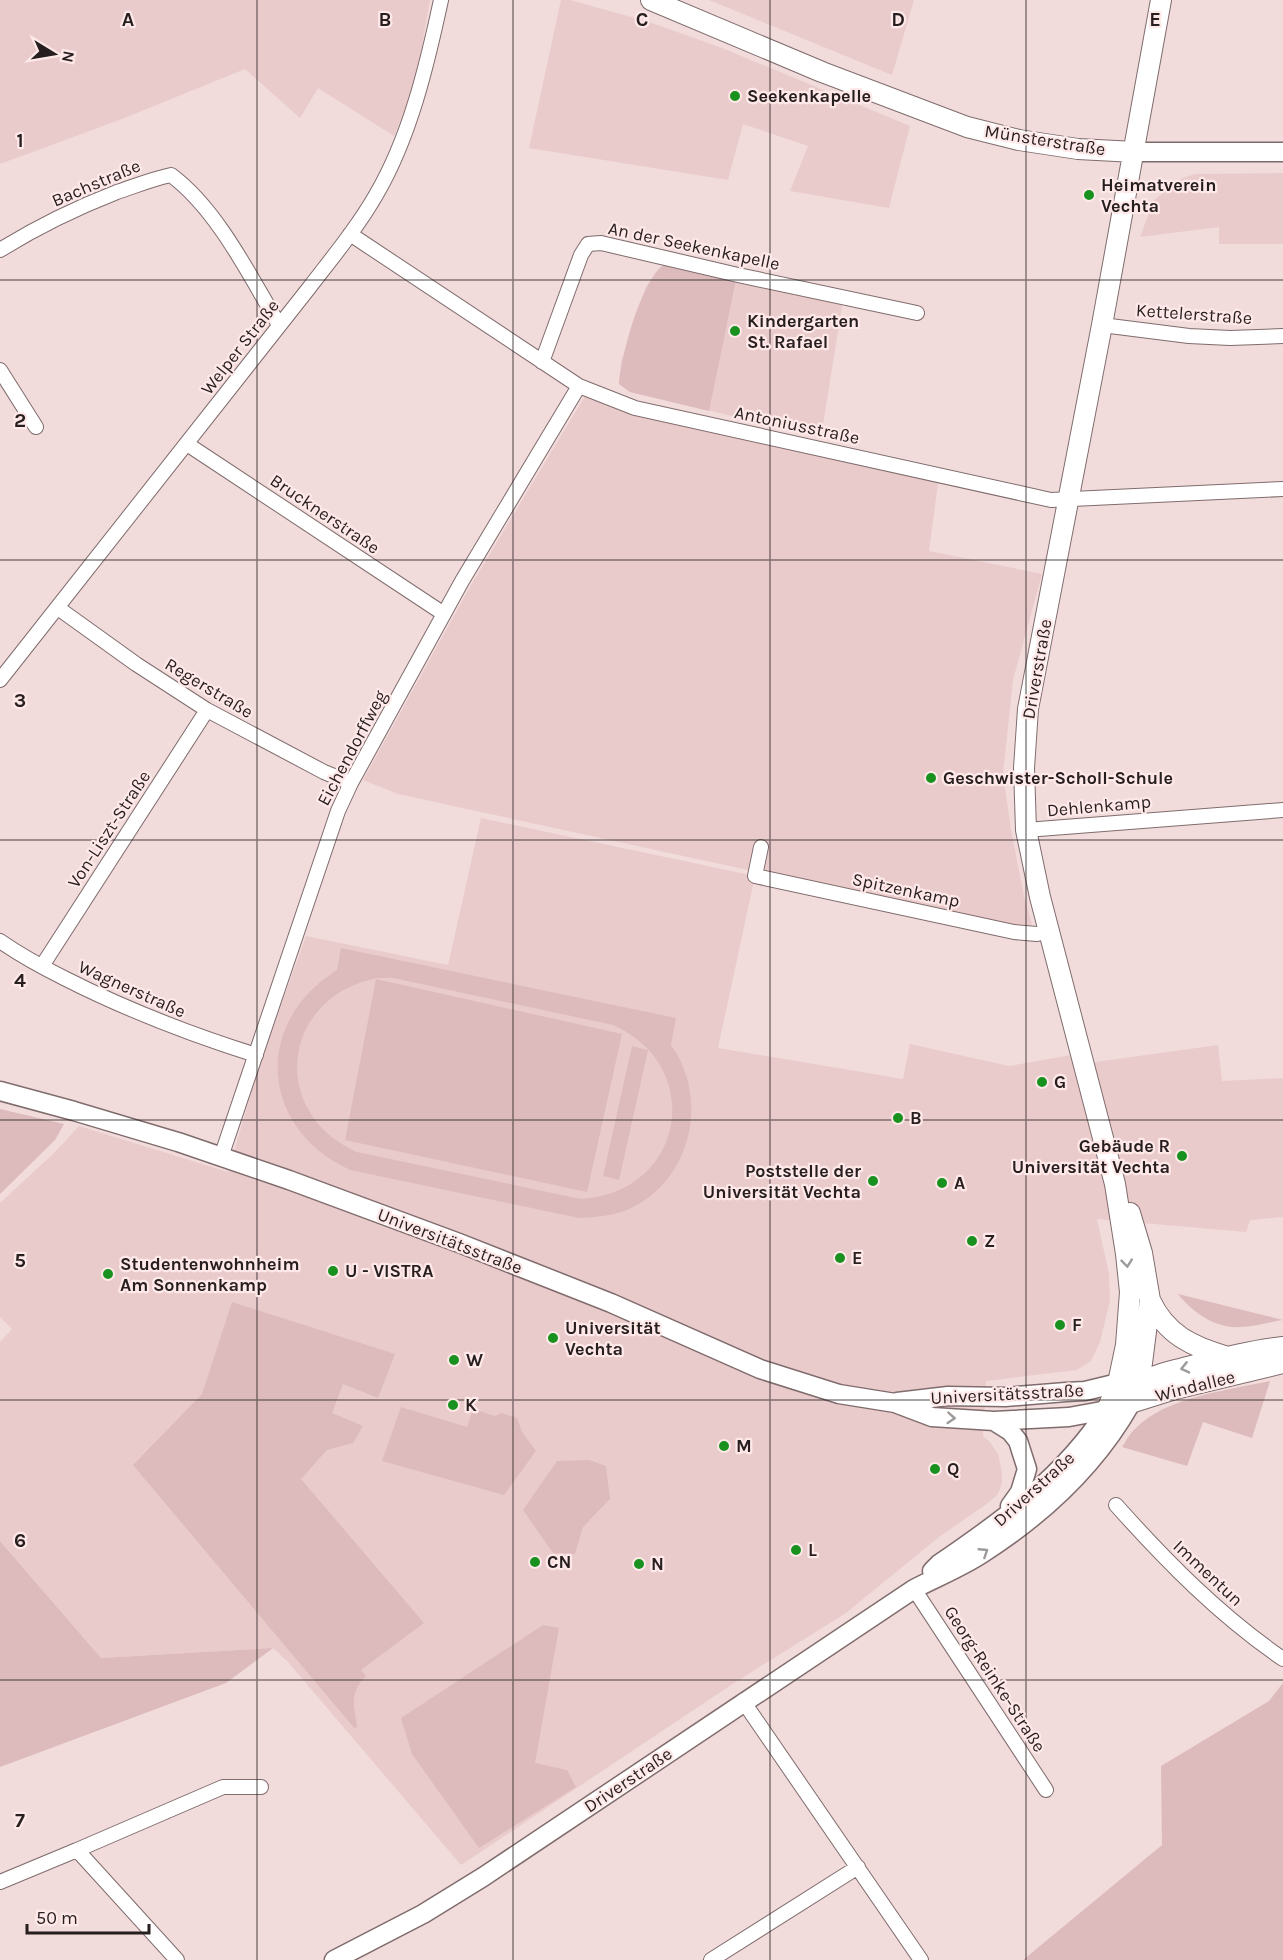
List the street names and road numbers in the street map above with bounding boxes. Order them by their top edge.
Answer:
street label: Münsterstraße [983,120,1107,160]
street label: Bachstraße [48,154,144,212]
street label: An der Seekenkapelle [606,217,782,275]
street label: Welper Straße [196,295,284,399]
street label: Kettelerstraße [1135,299,1253,329]
street label: Antoniusstraße [732,401,862,449]
street label: Brucknerstraße [266,469,384,559]
street label: Driverstraße [1017,617,1057,721]
street label: Regerstraße [161,653,257,723]
street label: Eichendorffweg [312,687,392,809]
street label: Von-Liszt-Straße [63,766,155,892]
street label: Dehlenkamp [1046,790,1152,822]
street label: Spitzenkamp [850,868,962,912]
street label: Wagnerstraße [75,956,189,1022]
street label: Universitätsstraße [374,1203,526,1279]
street label: Windallee [1153,1365,1237,1407]
street label: Universitätsstraße [930,1379,1084,1409]
street label: Driverstraße [989,1447,1079,1531]
street label: Immentun [1169,1535,1247,1611]
street label: Georg-Reinke-Straße [940,1602,1050,1756]
street label: Driverstraße [580,1743,676,1817]

